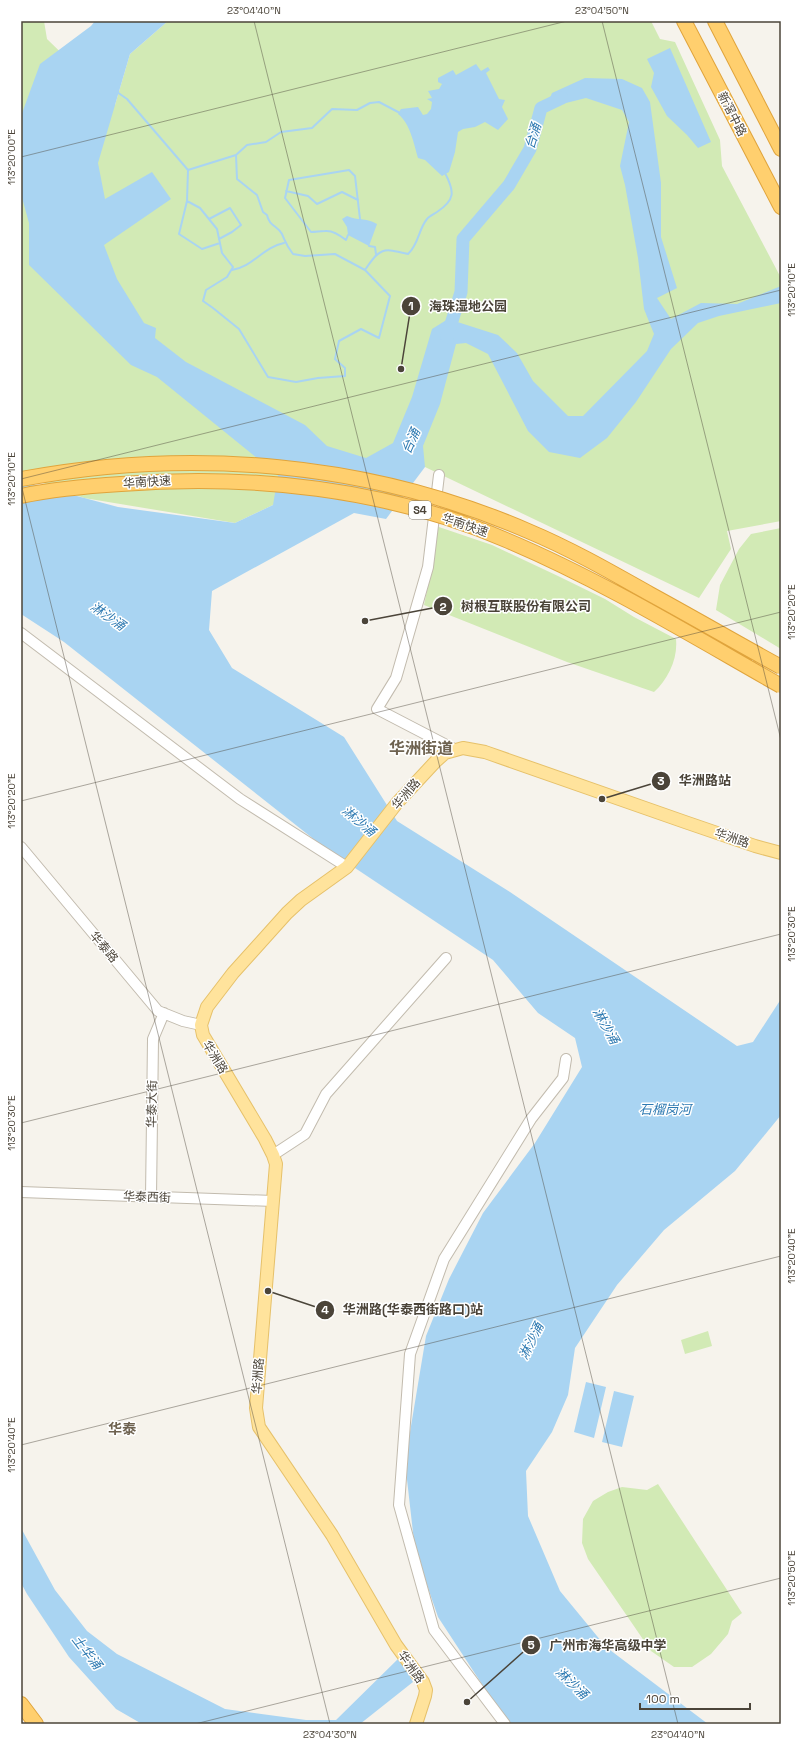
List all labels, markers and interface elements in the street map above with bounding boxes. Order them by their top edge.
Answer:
text: 23°04'40"N [227,4,281,17]
text: 23°04'50"N [575,4,629,17]
street label: 新滘中路 [714,89,750,139]
water label: 台涌 [521,119,546,151]
text: 113°20'00"E [5,129,18,185]
text: 113°20'10"E [785,263,798,317]
callout: 海珠湿地公园 [401,293,515,318]
text: 1 [408,298,414,314]
text: 海珠湿地公园 [429,298,507,315]
water label: 台涌 [398,424,425,456]
text: 113°20'10"E [5,452,18,506]
street label: 华南快速 [122,472,172,492]
road number: S4 [409,501,431,519]
street label: 华南快速 [440,510,490,540]
text: 113°20'20"E [785,584,798,640]
callout: 树根互联股份有限公司 [433,594,599,619]
water label: 淋沙涌 [87,598,130,635]
text: 树根互联股份有限公司 [461,598,591,615]
text: 2 [439,599,447,615]
district label: 华洲街道 [389,738,453,759]
callout: 华洲路站 [651,768,739,793]
text: 华洲路站 [679,772,731,789]
text: 113°20'20"E [5,773,18,829]
text: 3 [657,773,665,789]
street label: 华洲路 [388,775,424,813]
water label: 淋沙涌 [339,802,381,841]
street label: 华洲路 [712,825,752,851]
text: 113°20'30"E [785,906,798,962]
street label: 华泰路 [86,928,122,966]
water label: 淋沙涌 [589,1005,624,1049]
street label: 华洲路 [199,1037,231,1077]
street label: 华泰大街 [144,1080,160,1128]
text: 113°20'30"E [5,1095,18,1151]
water label: 石榴岗河 [639,1101,694,1118]
street label: 华泰西街 [123,1188,171,1206]
text: 113°20'40"E [785,1228,798,1284]
callout: 华洲路(华泰西街路口)站 [315,1297,492,1322]
text: 华洲路(华泰西街路口)站 [343,1301,483,1318]
text: 4 [321,1302,329,1318]
water label: 淋沙涌 [515,1318,548,1362]
street label: 华洲路 [249,1357,267,1395]
text: 113°20'40"E [5,1417,18,1473]
district label: 华泰 [108,1420,137,1438]
text: 113°20'50"E [785,1550,798,1606]
water label: 土华涌 [68,1631,107,1674]
callout: 广州市海华高级中学 [521,1633,674,1658]
text: 5 [527,1637,535,1653]
text: 广州市海华高级中学 [549,1637,667,1654]
street label: 华洲路 [394,1648,428,1686]
water label: 淋沙涌 [552,1663,593,1704]
scale bar [640,1685,750,1711]
text: 100 m [646,1691,680,1707]
text: 23°04'30"N [303,1728,357,1741]
text: 23°04'40"N [651,1728,705,1741]

